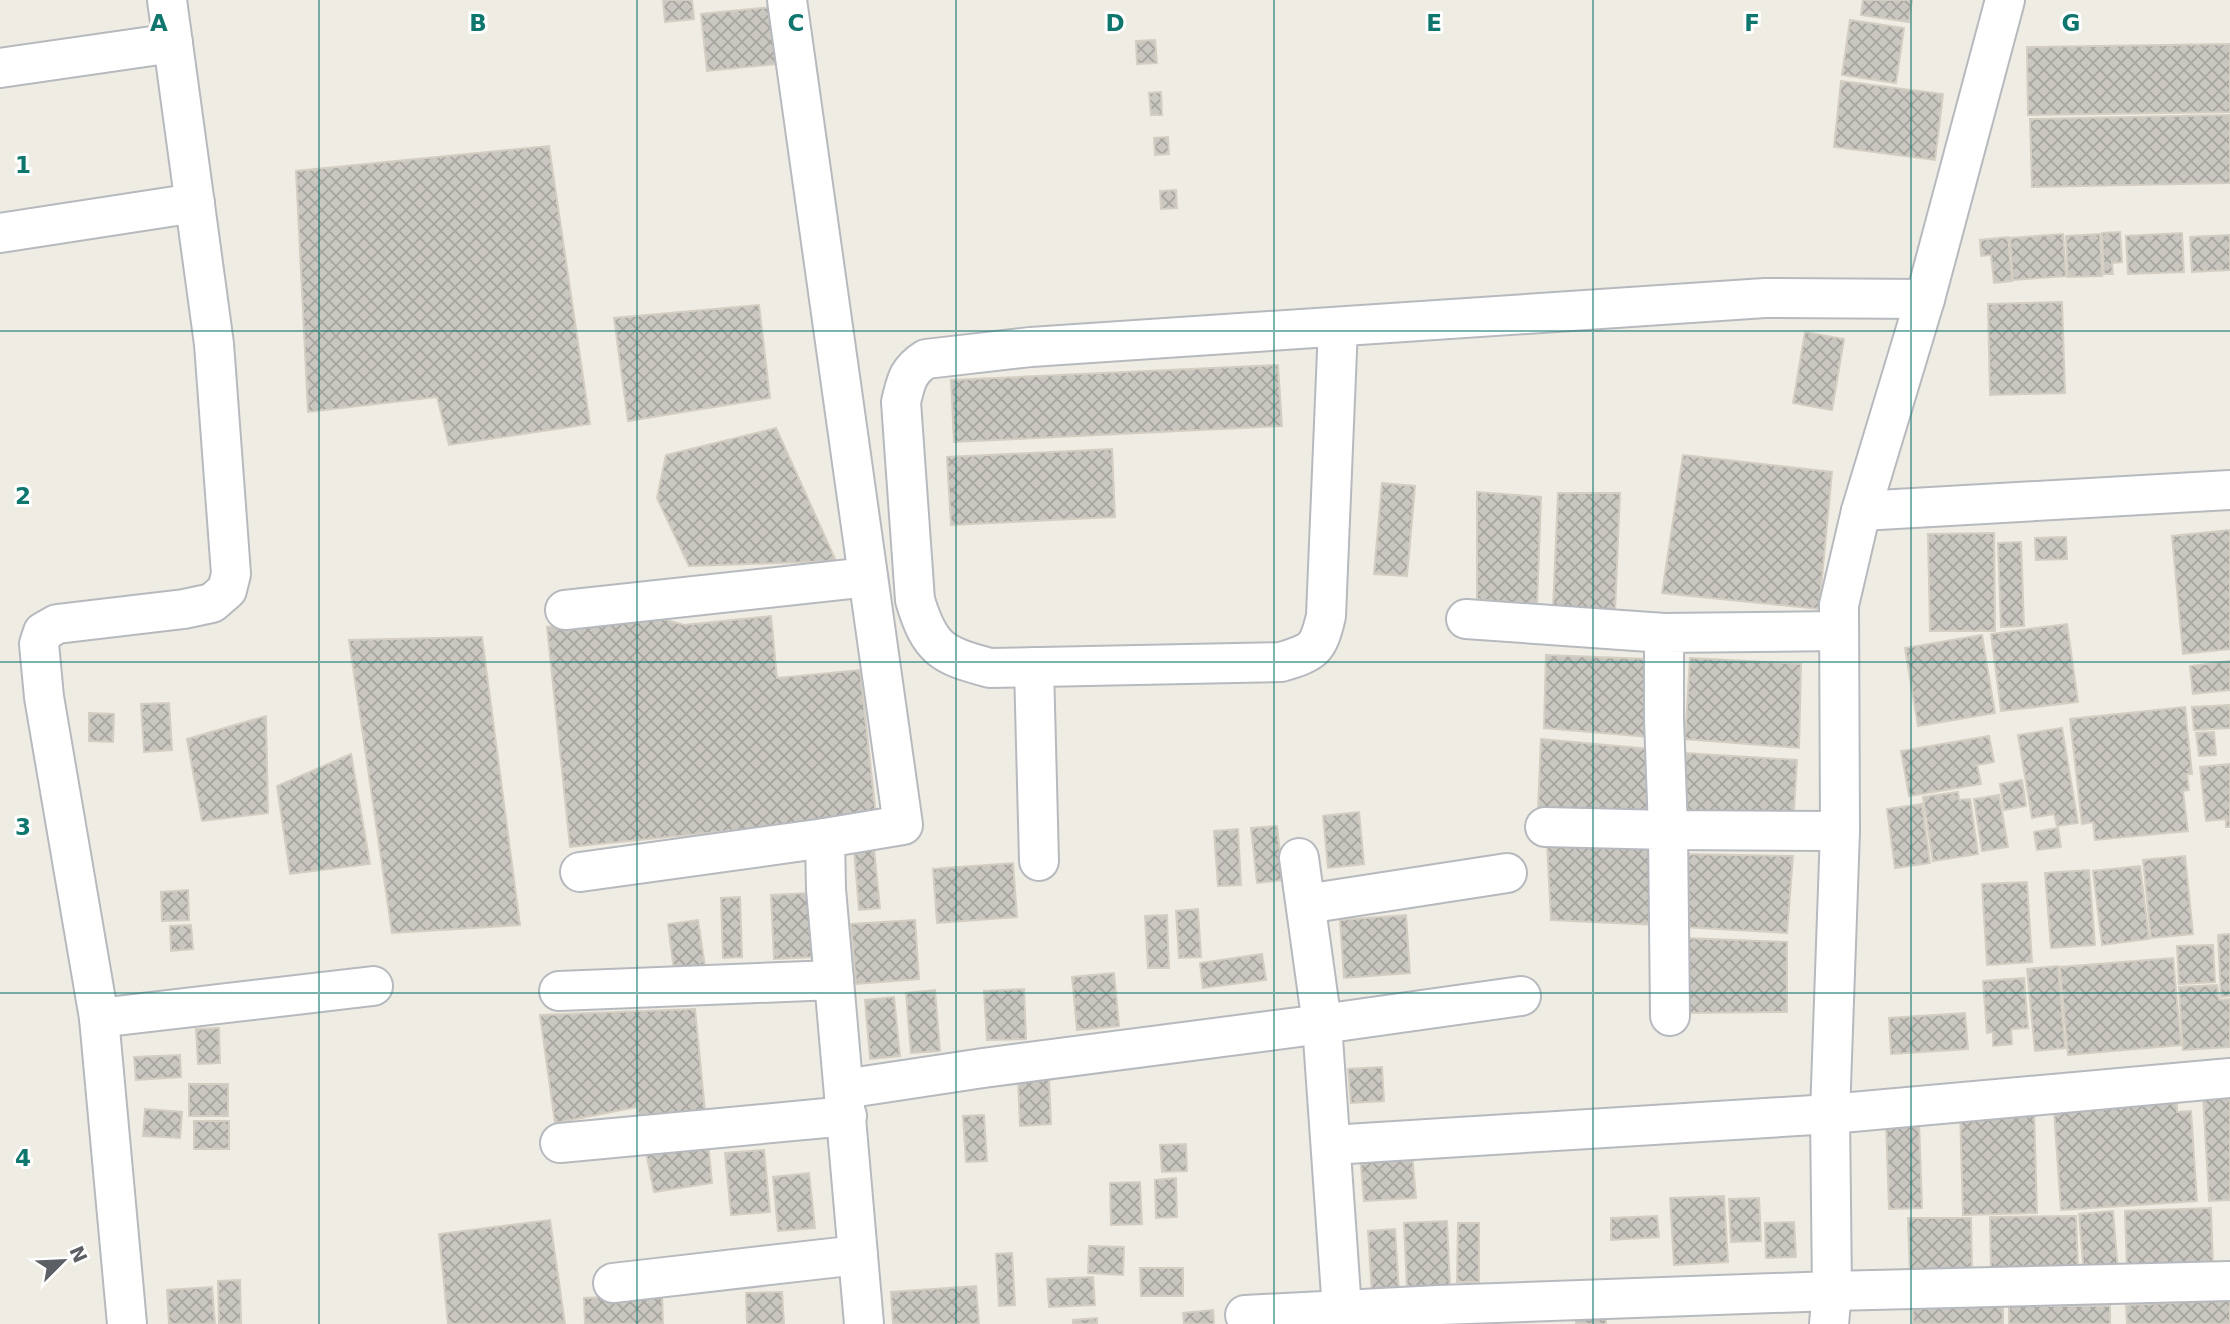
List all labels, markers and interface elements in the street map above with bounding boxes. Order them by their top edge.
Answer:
text: A [150,10,168,36]
text: B [469,10,487,36]
text: C [788,10,804,36]
text: D [1105,10,1125,36]
text: E [1426,10,1442,36]
text: F [1744,10,1760,36]
text: G [2062,10,2080,36]
text: 1 [15,152,31,178]
text: 2 [15,483,31,509]
text: 3 [15,814,31,840]
text: 4 [15,1145,31,1171]
north arrow [28,1226,98,1296]
text: N [65,1242,92,1266]

